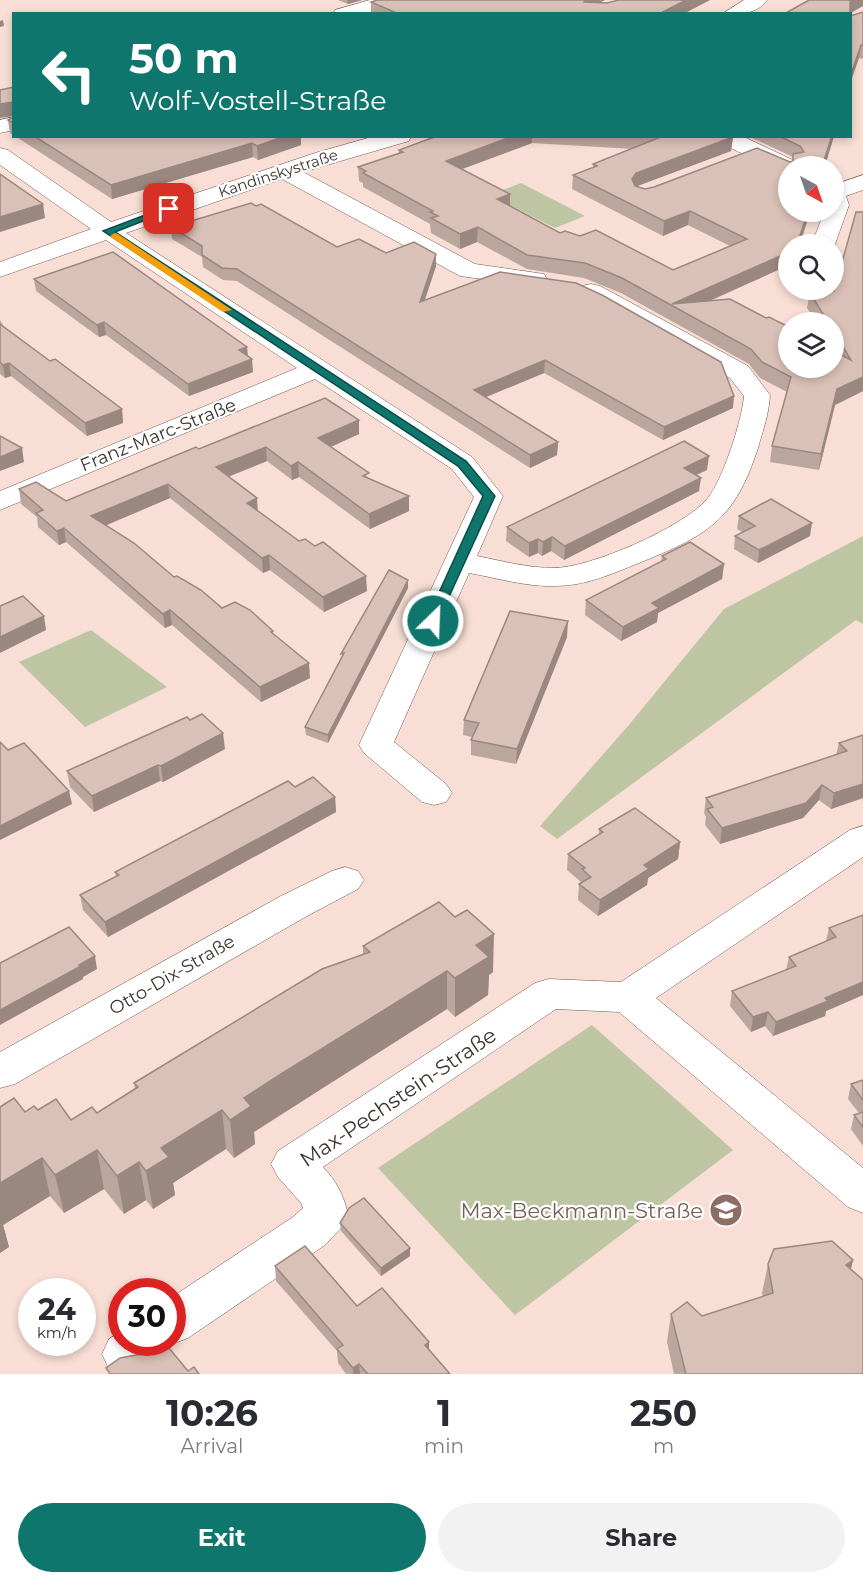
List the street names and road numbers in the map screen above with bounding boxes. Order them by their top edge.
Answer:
street label: Kandinskystraße [216,145,340,201]
street label: Franz-Marc-Straße [77,394,239,476]
street label: Otto-Dix-Straße [105,930,239,1020]
street label: Max-Pechstein-Straße [295,1022,501,1172]

